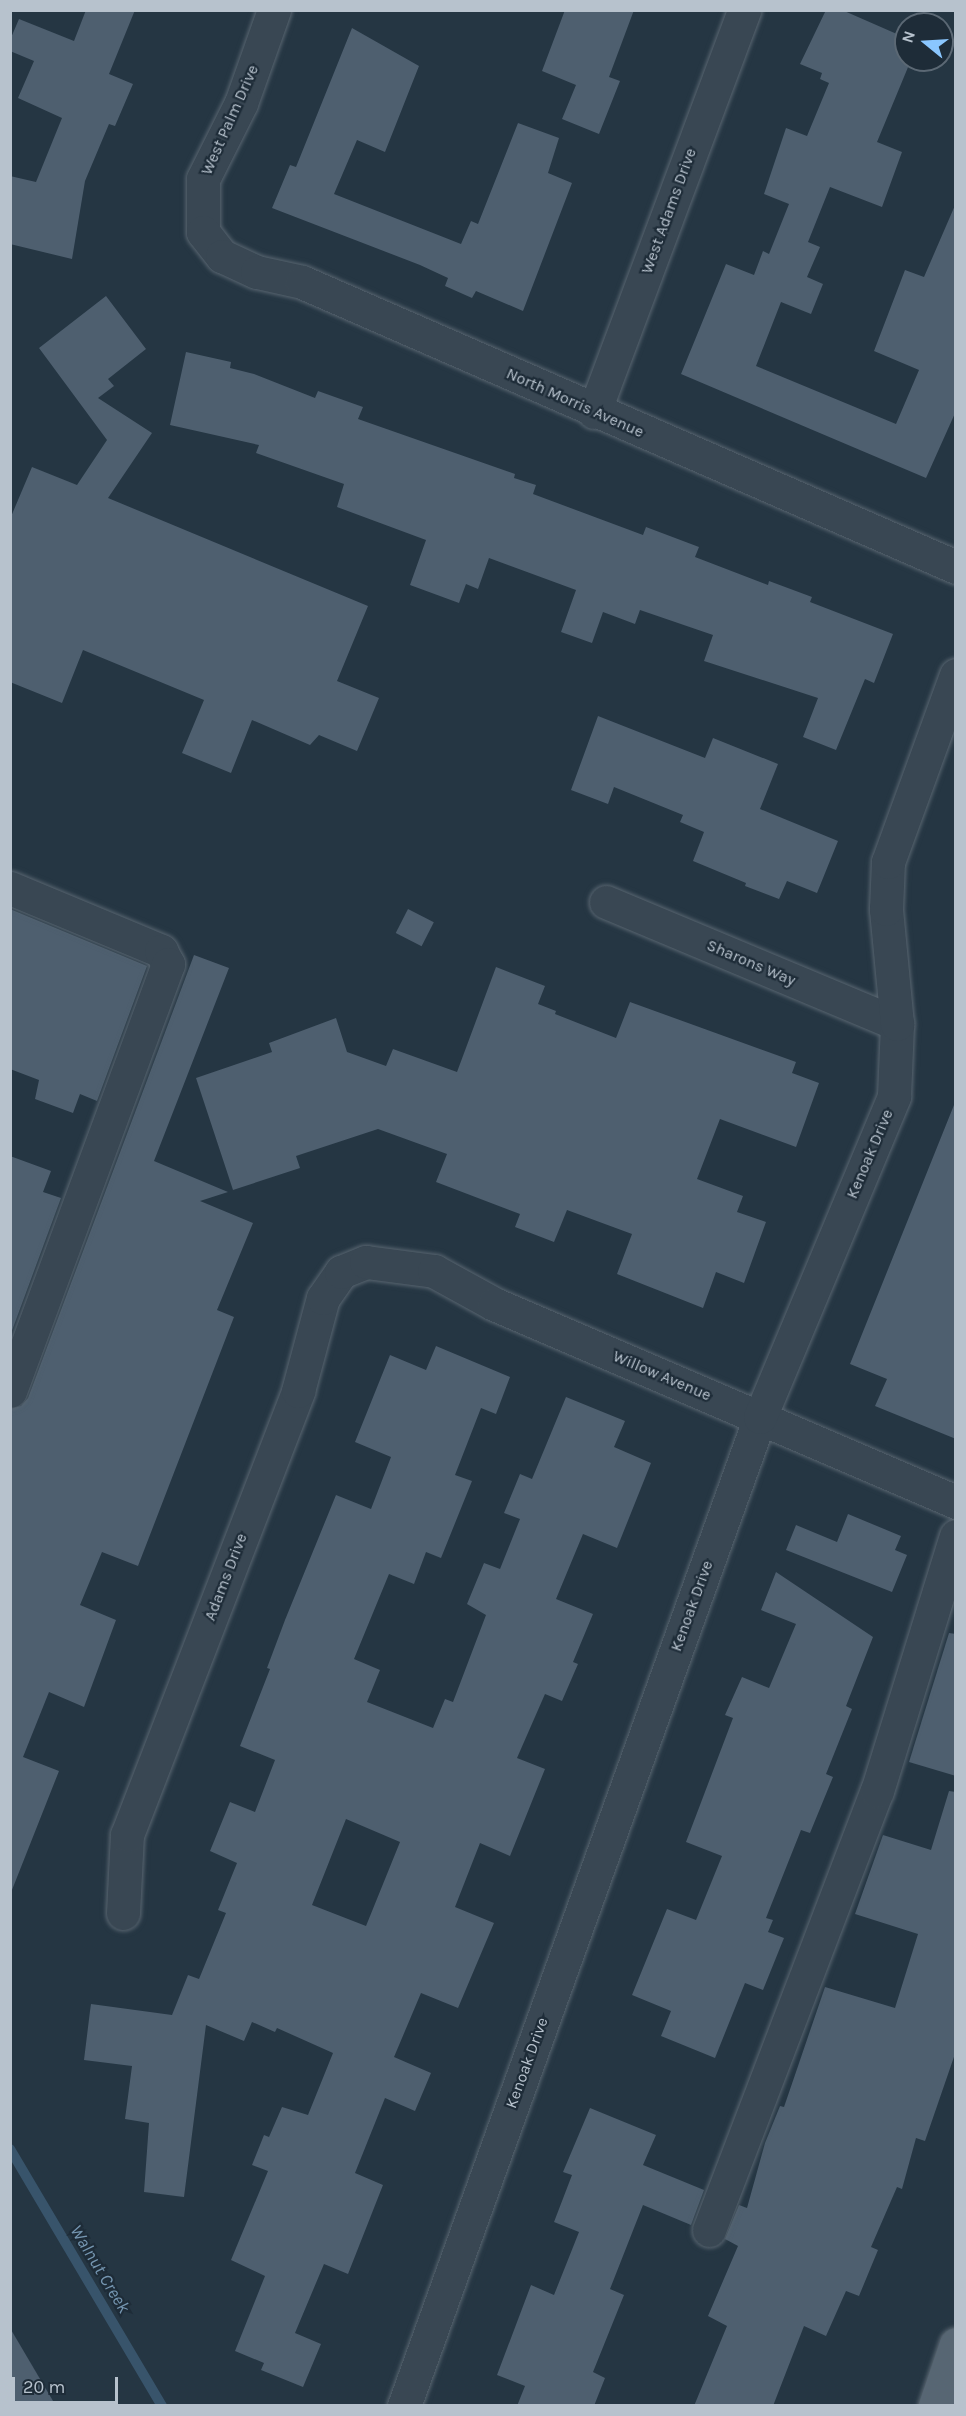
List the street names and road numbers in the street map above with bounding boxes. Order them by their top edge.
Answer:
street label: West Palm Drive [197,62,263,178]
street label: West Adams Drive [637,146,701,276]
street label: North Morris Avenue [503,364,647,442]
street label: Sharons Way [704,936,798,990]
street label: Kenoak Drive [843,1106,897,1202]
street label: Willow Avenue [610,1347,714,1405]
street label: Adams Drive [201,1531,251,1623]
street label: Kenoak Drive [667,1558,717,1654]
street label: Kenoak Drive [502,2015,552,2111]

